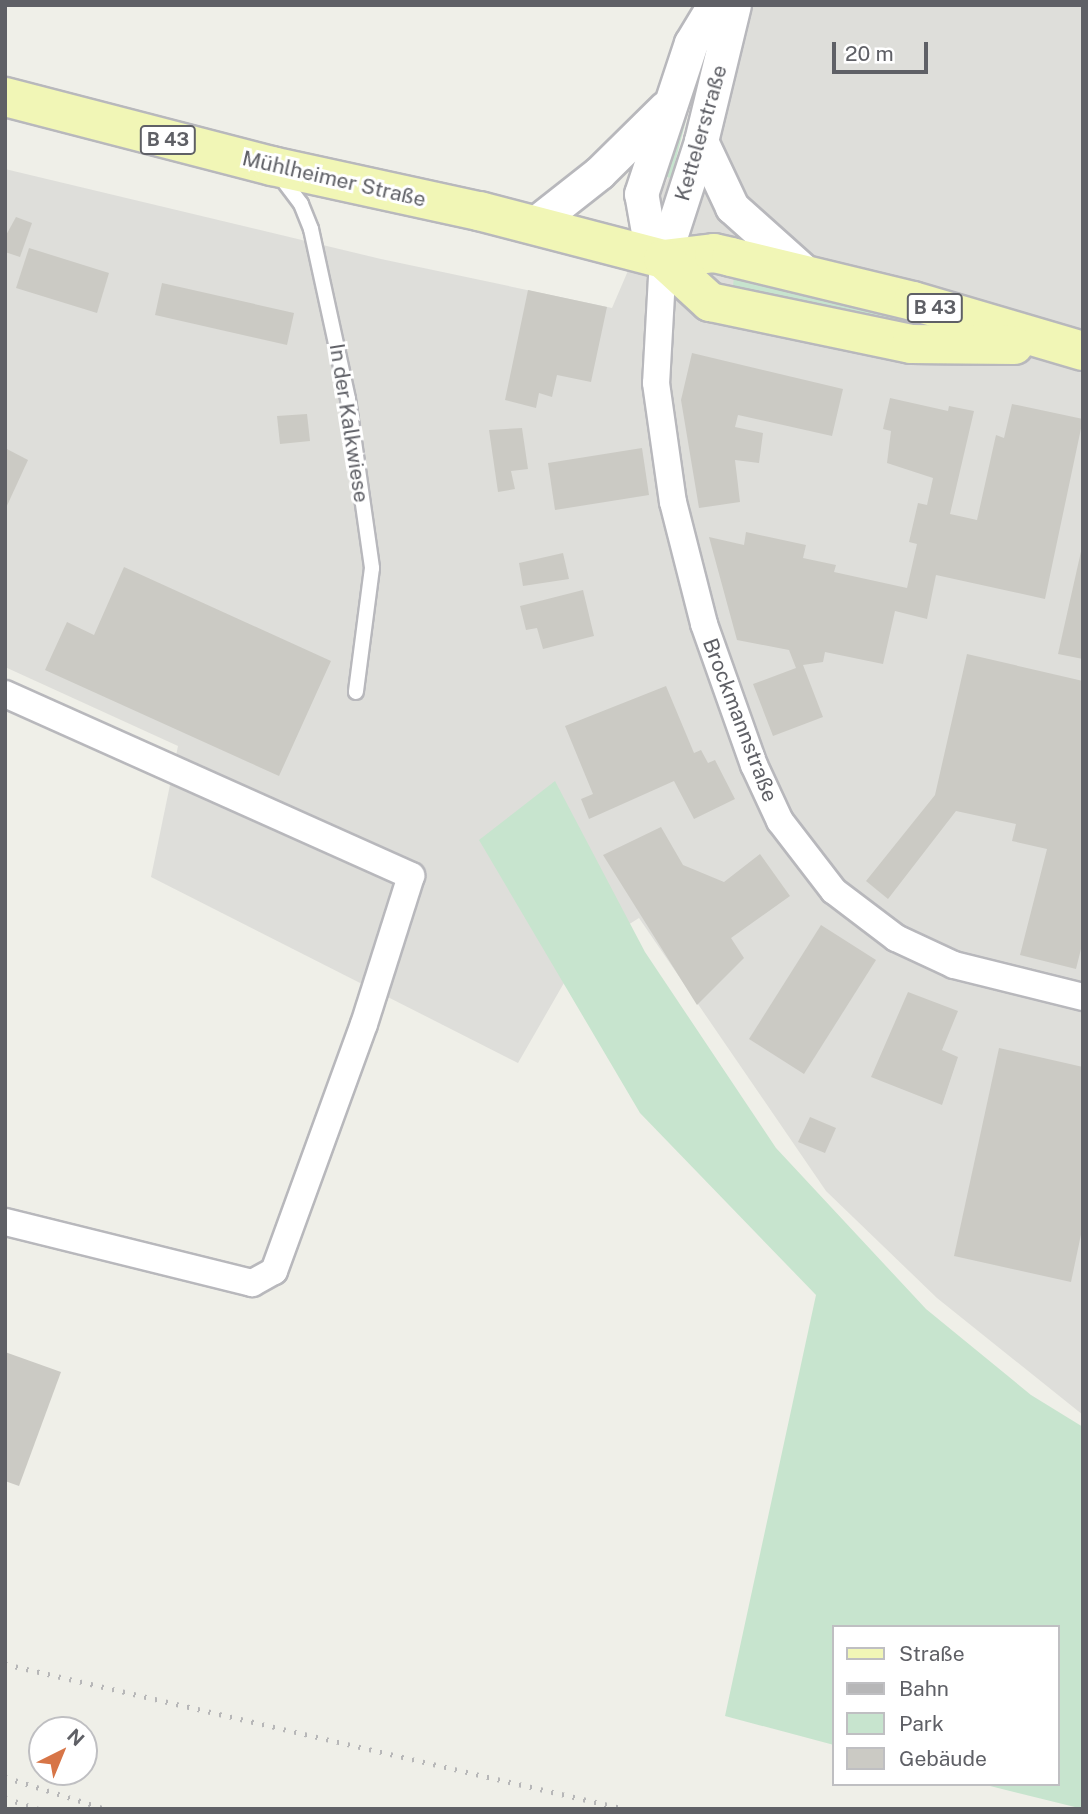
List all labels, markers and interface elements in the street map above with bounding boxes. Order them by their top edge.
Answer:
scale bar [836,28,932,72]
text: 20 m [845,41,894,66]
street label: Kettelerstraße [670,62,732,204]
road number: B 43 [138,124,198,156]
street label: Mühlheimer Straße [240,146,428,212]
road number: B 43 [905,292,965,324]
street label: In der Kalkwiese [324,342,374,504]
street label: Brockmannstraße [697,635,783,805]
legend [832,1625,1060,1786]
text: Straße [899,1641,965,1666]
text: Bahn [899,1676,949,1701]
text: Park [899,1711,944,1736]
north arrow [28,1716,98,1786]
text: N [63,1724,89,1750]
text: Gebäude [899,1746,987,1771]

